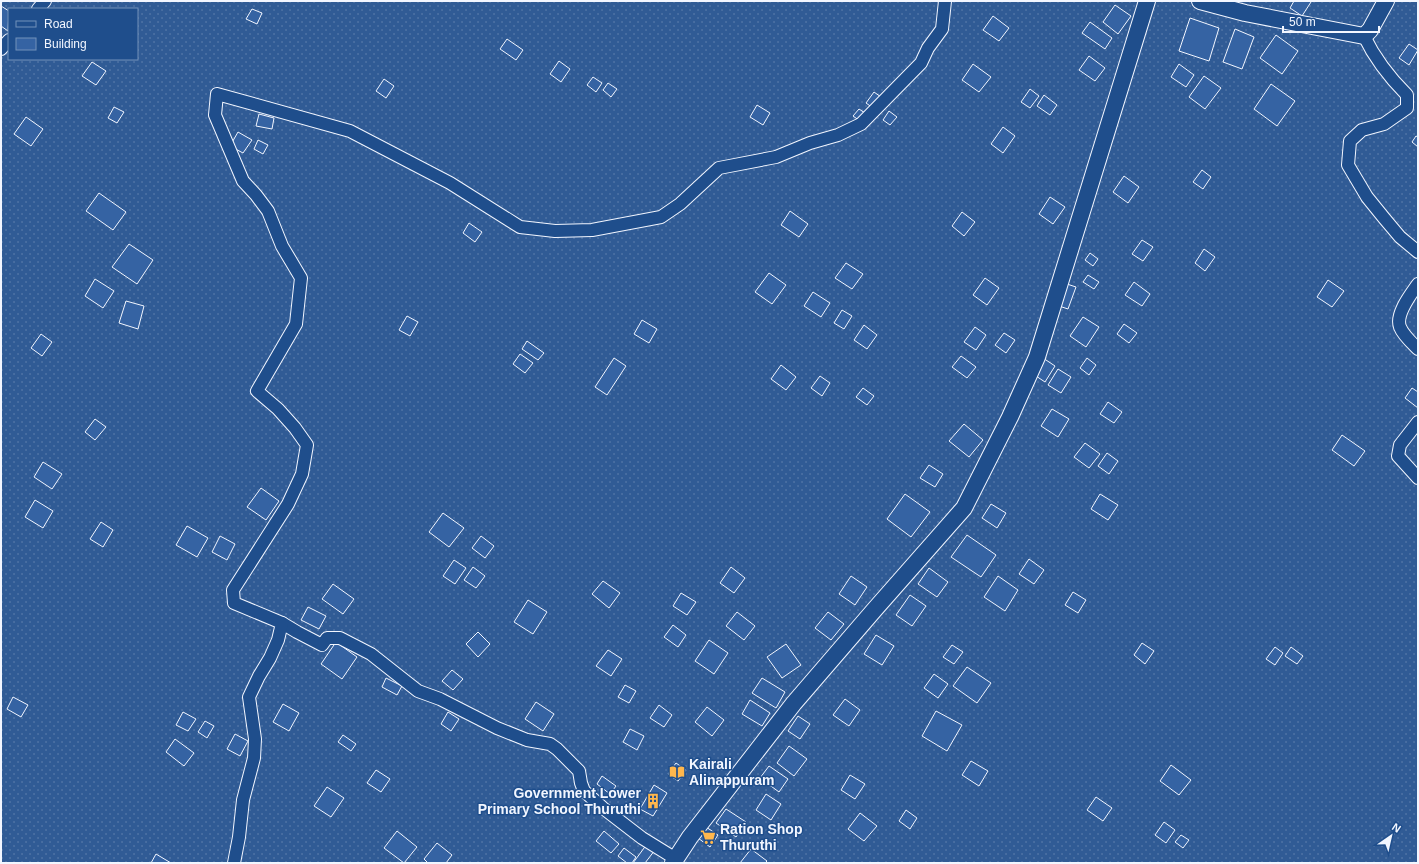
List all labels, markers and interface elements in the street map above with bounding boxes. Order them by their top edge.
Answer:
legend [8,8,138,60]
scale bar [1283,8,1379,34]
text: 50 m [1289,15,1316,29]
text: Road [44,17,73,31]
text: Building [44,37,87,51]
place label: Kairali Alinappuram [689,756,775,788]
library icon: Kairali Alinappuram [668,763,686,781]
place label: Government Lower Primary School Thuruthi [478,785,642,817]
building icon: Government Lower Primary School Thuruthi [644,792,662,810]
north arrow [1371,816,1411,856]
place label: Ration Shop Thuruthi [720,821,802,853]
text: N [1390,821,1403,835]
supermarket icon: Ration Shop Thuruthi [699,828,717,846]

